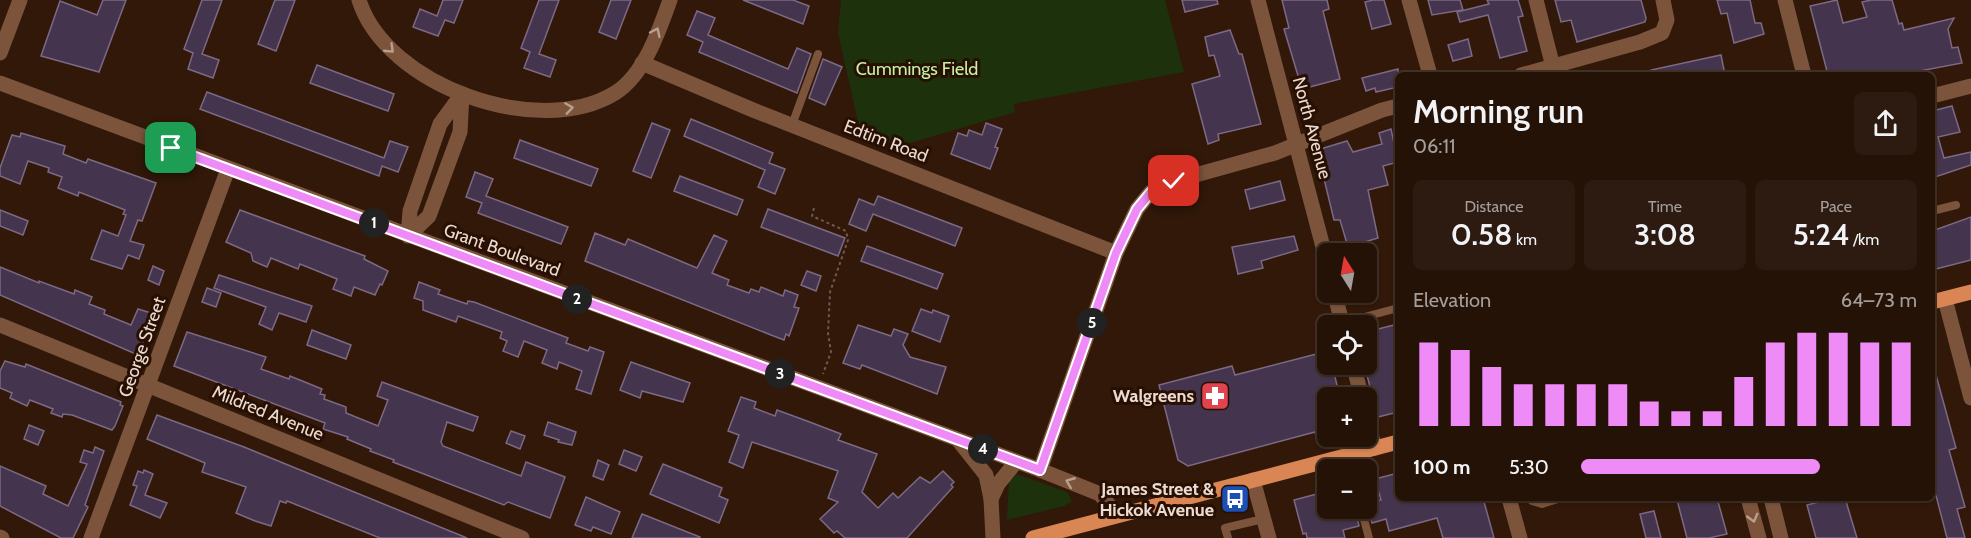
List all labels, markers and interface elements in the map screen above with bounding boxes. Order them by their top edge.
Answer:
one-way arrow [649,27,661,38]
one-way arrow [382,41,393,52]
park label: Cummings Field [856,58,978,80]
street label: North Avenue [1288,74,1336,182]
text: Morning run [1413,91,1584,131]
button: share [1854,92,1917,155]
one-way arrow [565,102,574,114]
street label: Edtim Road [841,115,931,167]
pin [145,122,196,173]
icon: arrive [154,131,187,164]
text: 06:11 [1413,134,1456,158]
pin [1148,155,1199,206]
icon: check [1157,164,1190,197]
text: Distance [1465,197,1523,216]
text: Time [1648,197,1682,216]
text: Pace [1820,197,1852,216]
pin: 1 [359,208,389,238]
text: 1 [371,213,377,232]
text: 0.58 [1451,216,1512,253]
text: 3:08 [1634,216,1696,253]
text: 5:24 [1793,216,1849,253]
street label: Grant Boulevard [441,219,563,281]
text: km [1512,230,1537,249]
text: /km [1849,230,1879,249]
north arrow [1317,243,1377,303]
map controls [1317,243,1377,519]
pin: 2 [562,284,592,314]
text: Elevation [1413,288,1491,312]
text: 64–73 m [1841,288,1917,312]
text: 2 [573,289,581,308]
street label: George Street [114,294,170,400]
pin: 5 [1077,308,1107,338]
text: 5 [1088,313,1096,332]
button: locate [1317,315,1377,375]
pin: 3 [765,359,795,389]
text: 3 [776,364,784,383]
pharmacy icon: Walgreens [1199,380,1231,412]
street label: Mildred Avenue [209,381,327,445]
place label: Walgreens [1113,385,1194,407]
button: + [1317,387,1377,447]
pin: 4 [968,434,998,464]
text: 4 [978,439,988,458]
text: 100 m [1413,455,1471,479]
text: 5:30 [1509,455,1549,479]
button: − [1317,459,1377,519]
one-way arrow [1065,477,1076,489]
place label: James Street & Hickok Avenue [1099,478,1215,521]
bus stop icon: James Street & Hickok Avenue [1219,483,1251,515]
one-way arrow [1746,513,1759,523]

